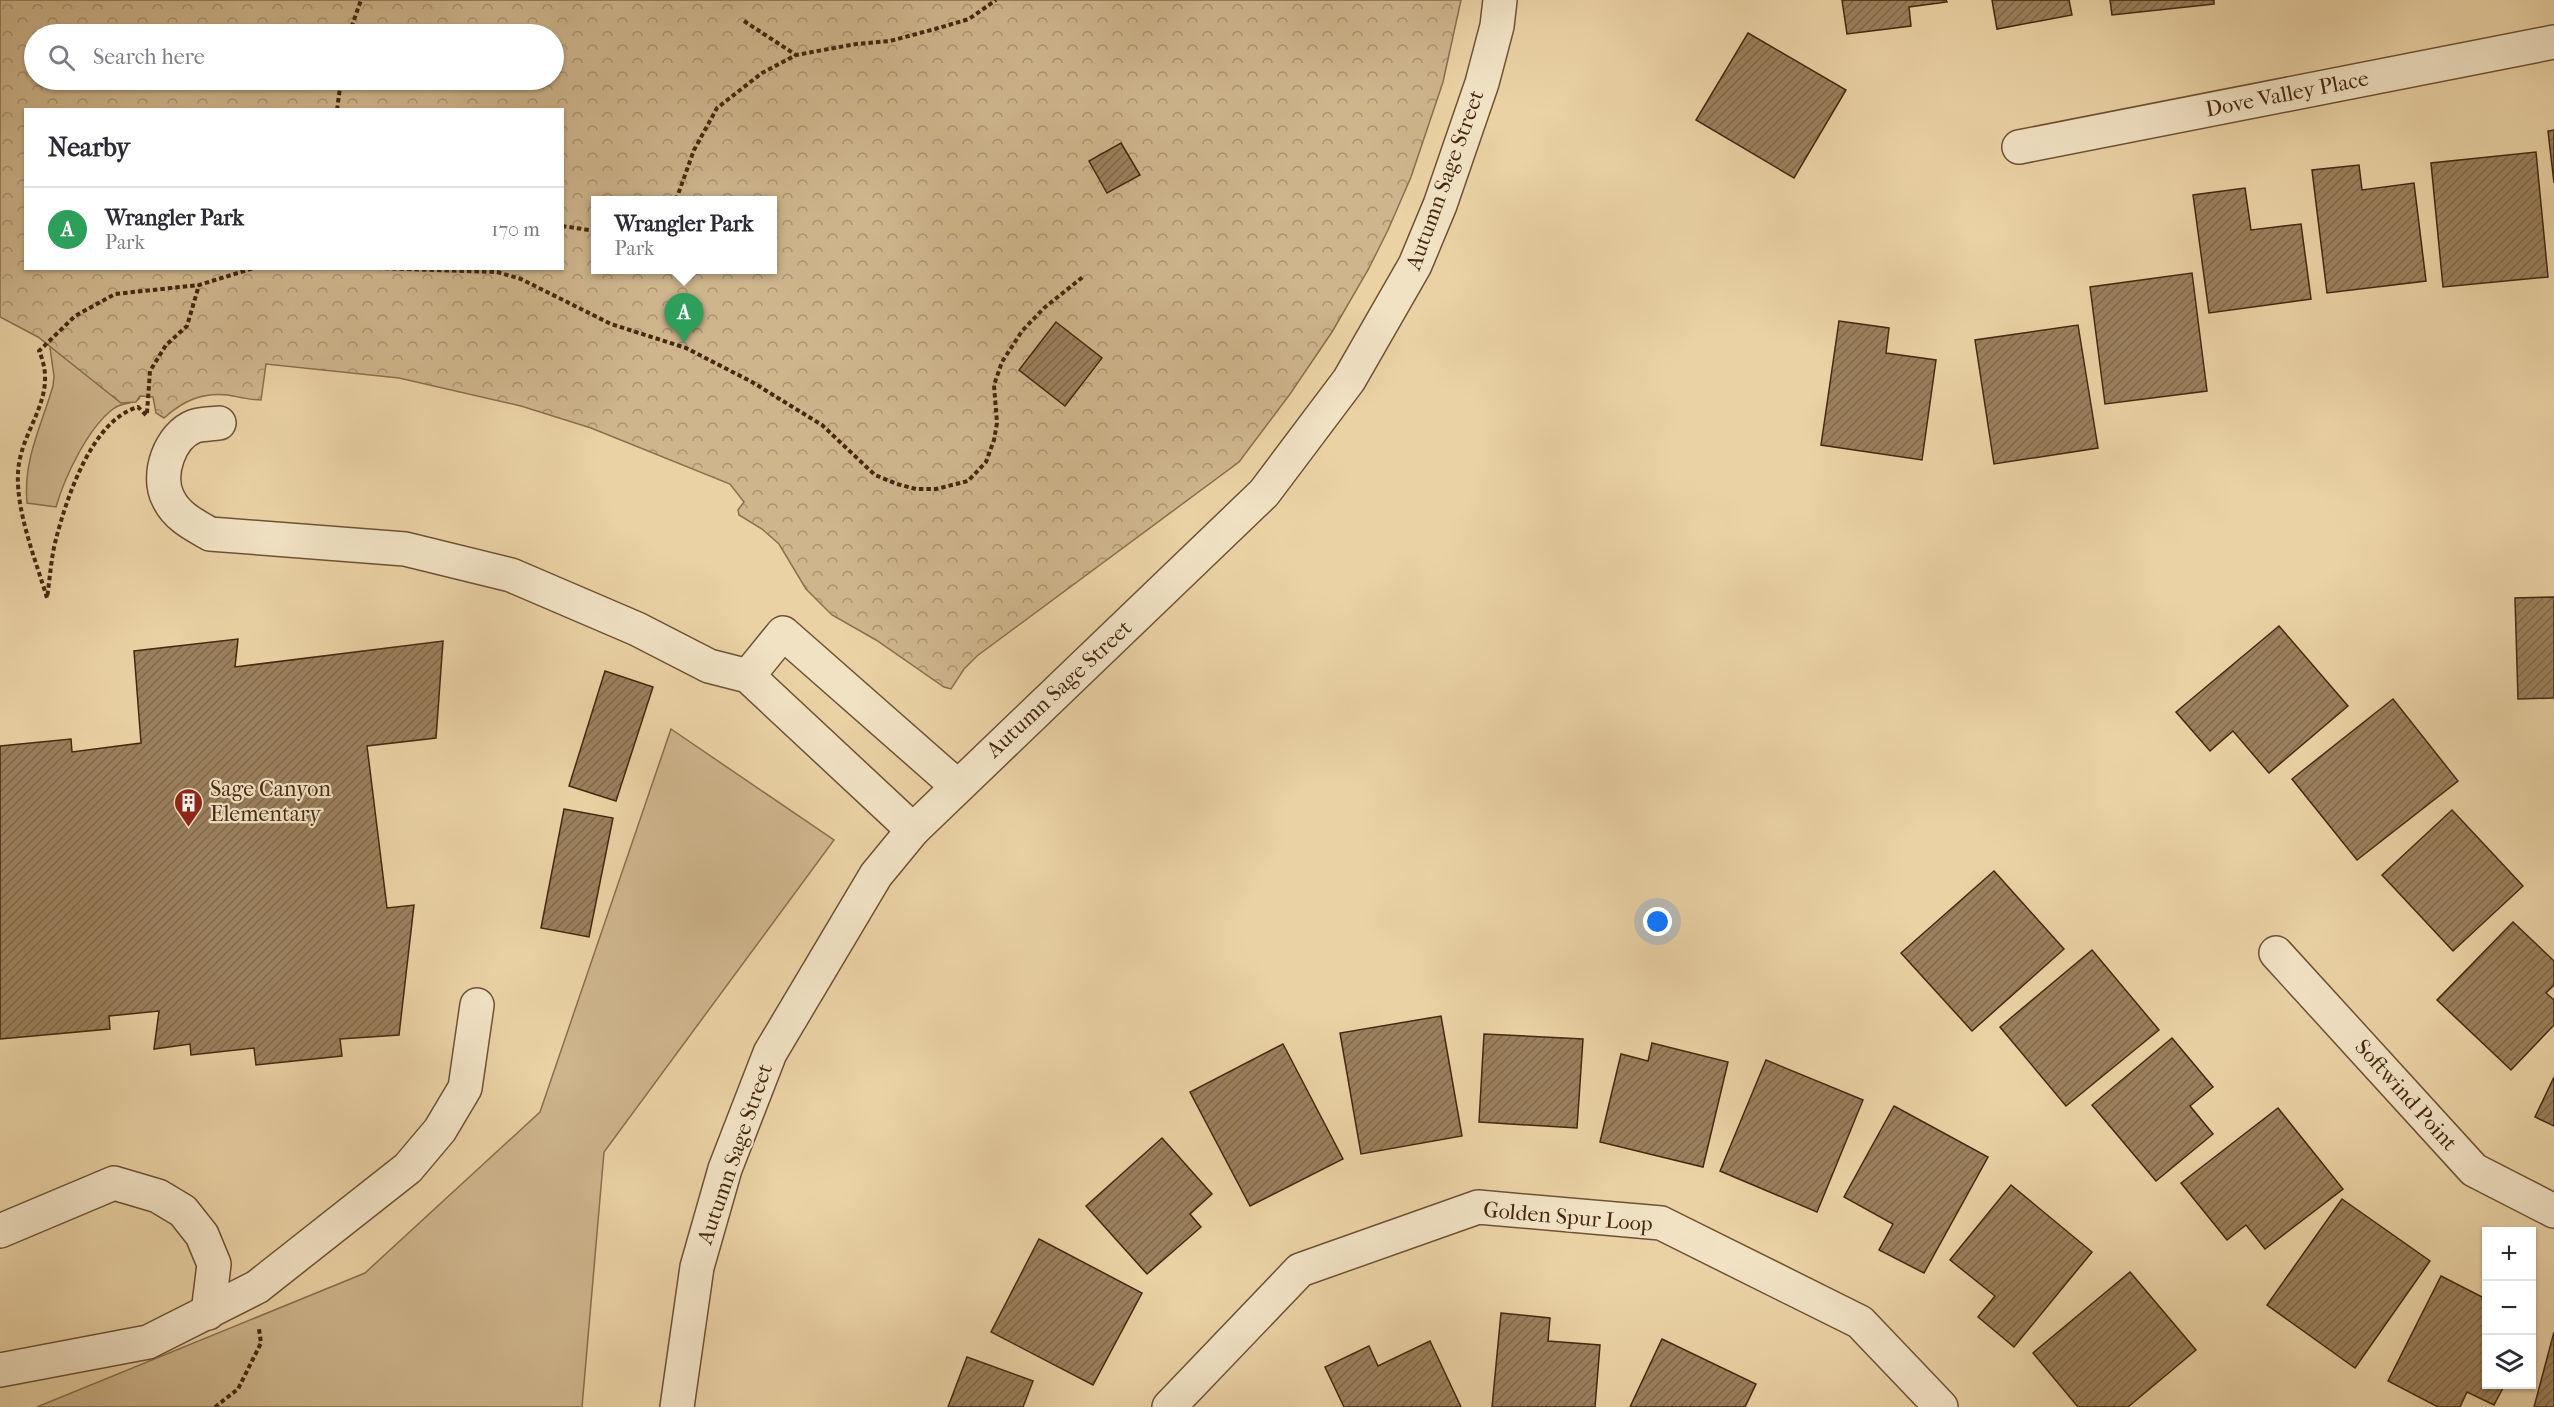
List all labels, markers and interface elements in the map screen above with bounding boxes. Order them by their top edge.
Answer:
search box [24,24,564,90]
icon: search [45,41,78,74]
text: Search here [93,44,205,70]
street label: Dove Valley Place [2203,65,2371,123]
street label: Autumn Sage Street [1400,86,1490,274]
text: Nearby [48,132,130,163]
popup [591,196,777,274]
text: Wrangler Park [105,205,244,231]
text: Wrangler Park [615,211,753,237]
text: A [61,218,74,241]
text: 170 m [491,218,540,241]
text: Park [105,231,145,254]
text: Park [615,237,654,260]
pin: A [664,294,704,343]
street label: Autumn Sage Street [980,615,1137,764]
place label: Sage Canyon Elementary [210,776,331,827]
building icon: Sage Canyon Elementary [173,786,205,828]
your location [1643,907,1672,936]
street label: Softwind Point [2349,1034,2463,1156]
street label: Autumn Sage Street [692,1060,778,1249]
street label: Golden Spur Loop [1482,1197,1654,1237]
map controls [2482,1227,2536,1389]
button: + [2482,1227,2536,1281]
button: − [2482,1281,2536,1335]
button: layers [2482,1335,2536,1389]

